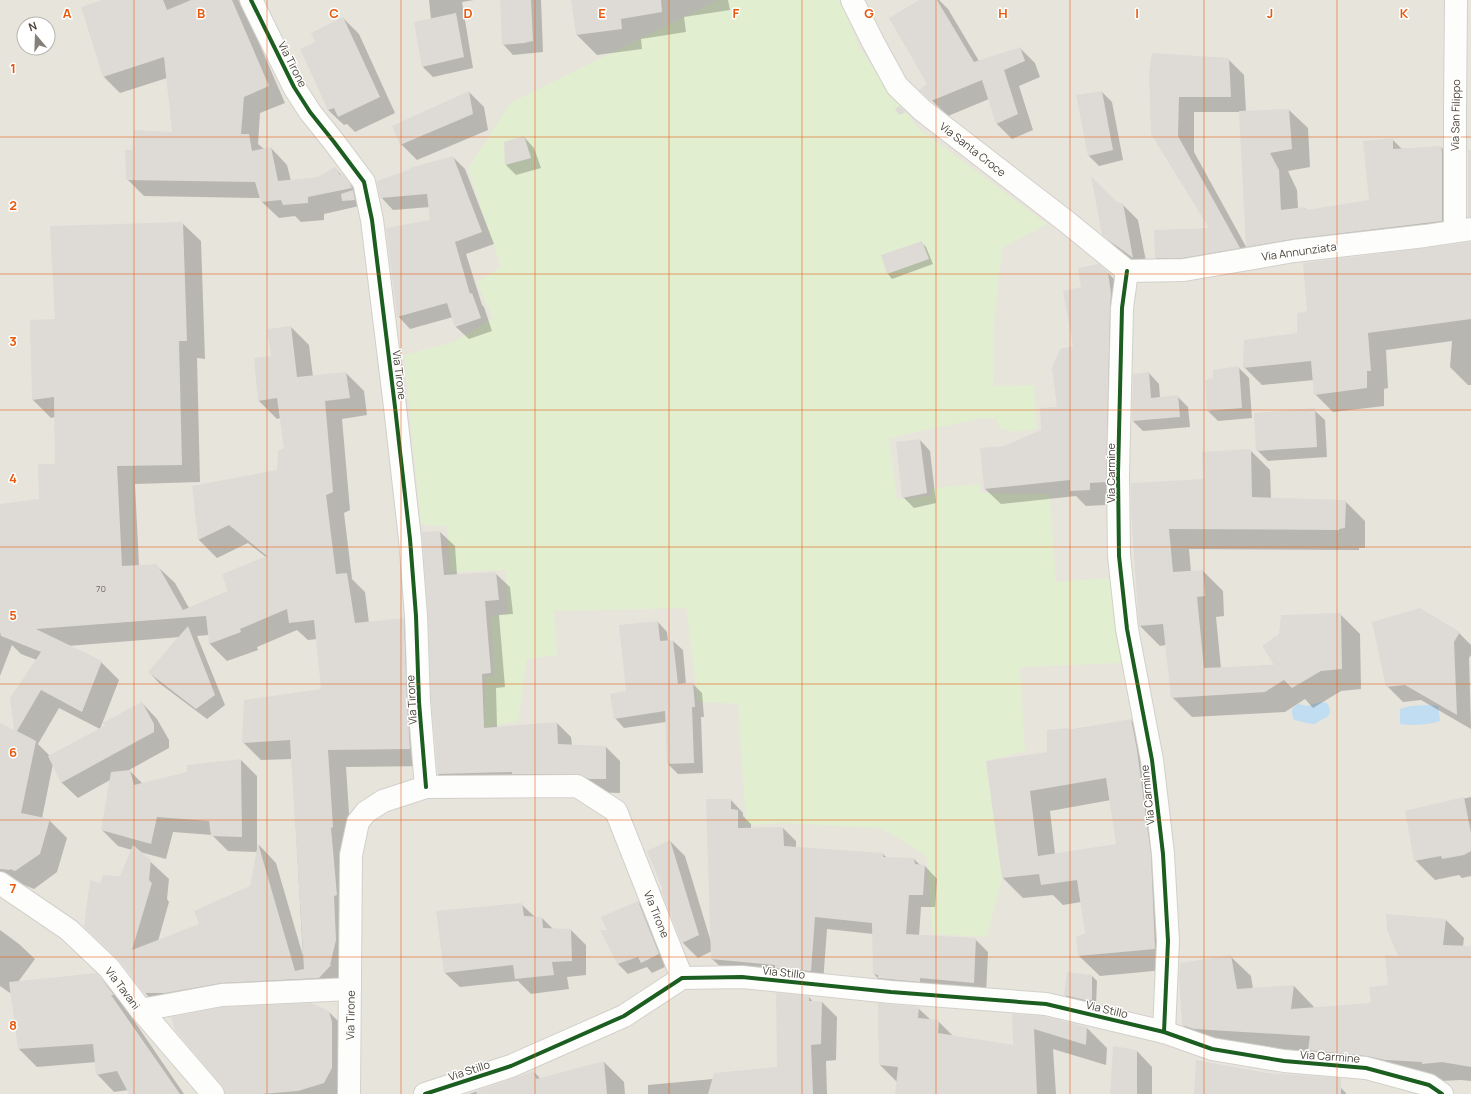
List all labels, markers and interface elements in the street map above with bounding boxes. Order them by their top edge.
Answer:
text: A [63,4,72,22]
text: B [197,4,205,22]
text: C [329,4,339,22]
text: D [463,4,473,22]
text: E [598,4,606,22]
text: F [733,4,740,22]
text: G [864,4,874,22]
text: H [998,4,1008,22]
text: I [1135,4,1139,22]
text: J [1267,4,1273,22]
text: K [1400,4,1409,22]
north arrow [16,16,56,56]
text: N [26,18,39,34]
street label: Via Tirone [275,38,311,90]
text: 1 [10,59,16,77]
street label: Via San Filippo [1447,79,1463,151]
street label: Via Santa Croce [937,118,1010,180]
text: 2 [9,196,17,214]
street label: Via Annunziata [1261,238,1337,264]
text: 3 [9,332,17,350]
street label: Via Tirone [390,349,411,401]
street label: Via Carmine [1103,442,1118,503]
text: 4 [9,469,17,487]
house number: 70 [96,582,106,595]
text: 5 [9,606,17,624]
street label: Via Tirone [402,674,420,725]
text: 6 [9,743,17,761]
street label: Via Carmine [1136,764,1158,826]
text: 7 [10,879,17,897]
street label: Via Tirone [641,888,673,940]
street label: Via Stillo [762,962,807,982]
street label: Via Tavani [102,964,144,1012]
street label: Via Tirone [342,989,358,1040]
street label: Via Stillo [1085,997,1130,1021]
text: 8 [9,1016,17,1034]
street label: Via Carmine [1300,1046,1361,1066]
street label: Via Stillo [446,1056,492,1084]

